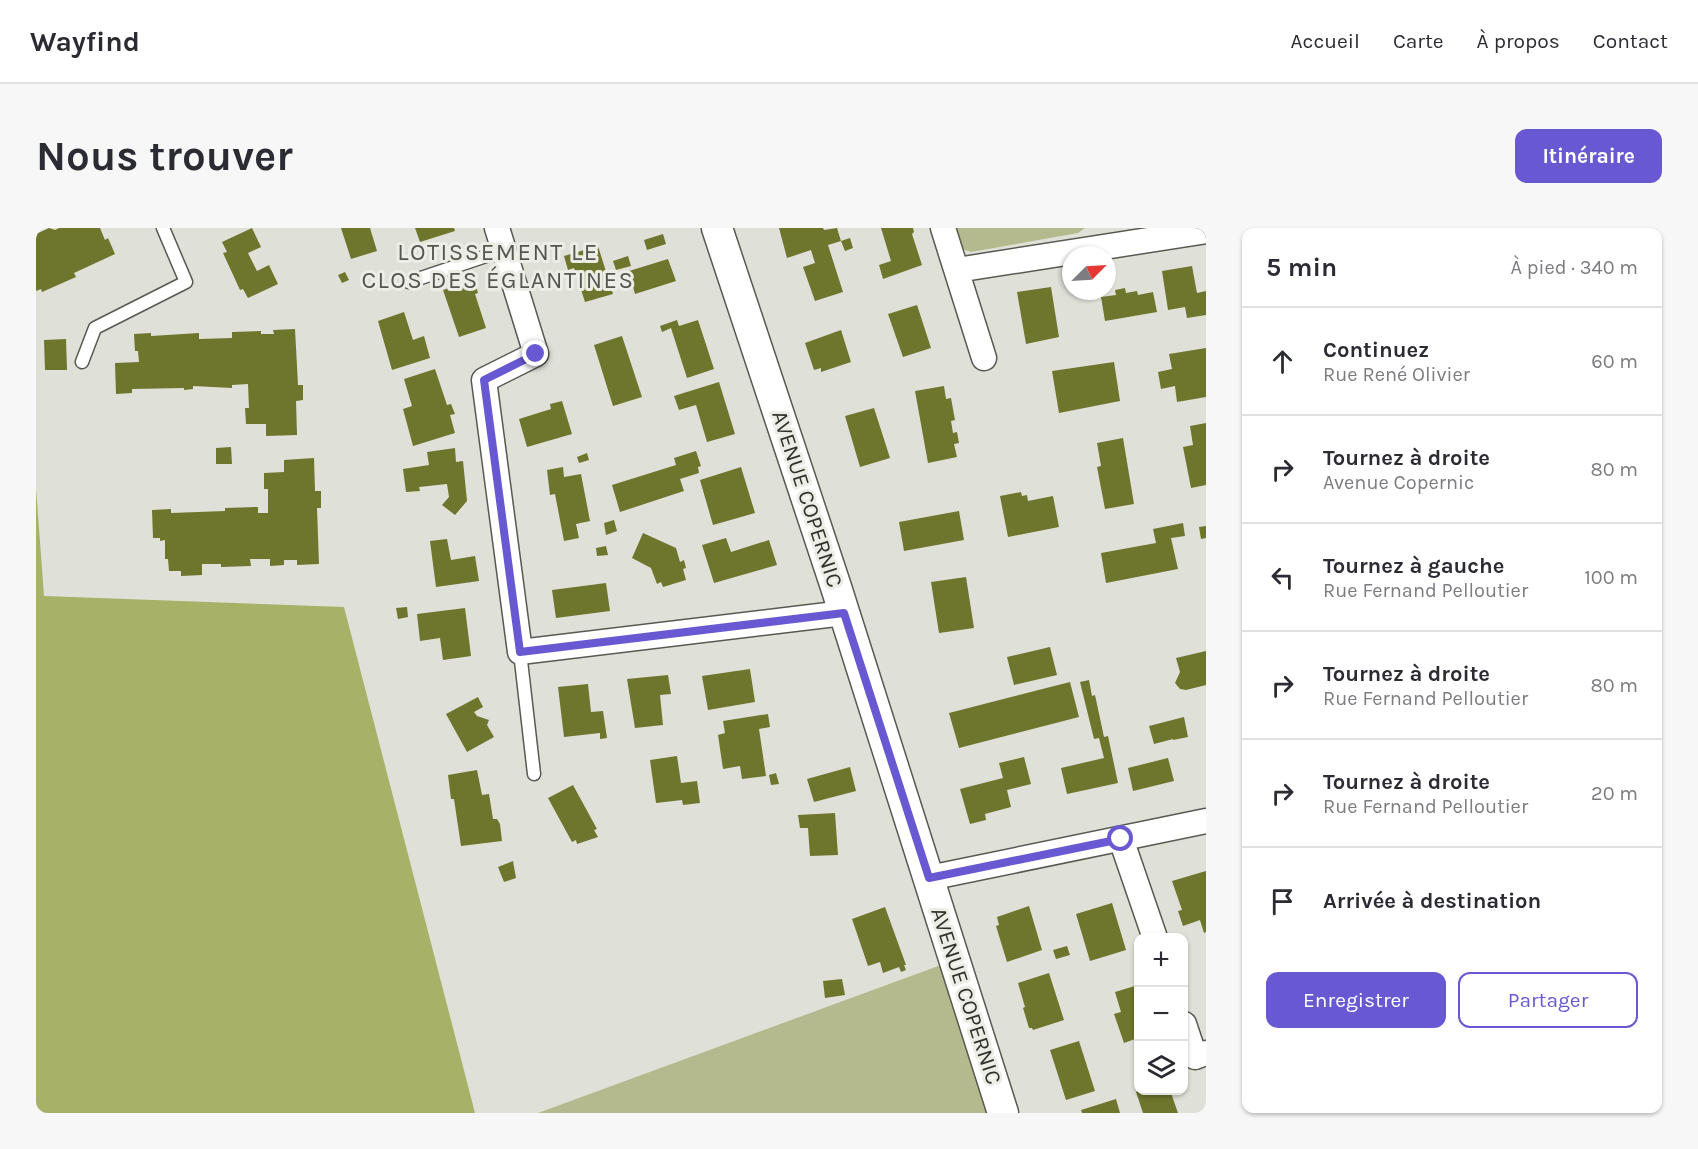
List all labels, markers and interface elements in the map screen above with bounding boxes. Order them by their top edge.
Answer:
text: Wayfind [30,25,140,58]
text: Accueil [1291,29,1360,53]
text: Carte [1393,29,1444,53]
text: À propos [1477,29,1560,53]
text: Contact [1593,29,1668,53]
button: Itinéraire [1515,129,1662,183]
text: Nous trouver [36,131,293,181]
district label: LOTISSEMENT LE CLOS DES ÉGLANTINES [361,238,635,294]
north arrow [1062,246,1116,300]
text: 5 min [1266,252,1337,283]
text: À pied · 340 m [1511,256,1638,279]
text: Continuez [1323,337,1429,363]
route end [522,340,548,366]
icon: ahead [1266,345,1299,378]
text: 60 m [1591,350,1638,373]
text: Rue René Olivier [1323,363,1470,386]
street label: AVENUE COPERNIC [766,407,848,591]
text: Tournez à droite [1323,445,1490,471]
icon: right [1266,453,1299,486]
text: 80 m [1590,458,1638,481]
text: Avenue Copernic [1323,471,1474,494]
text: Tournez à gauche [1323,553,1504,579]
icon: left [1266,561,1299,594]
text: 100 m [1584,566,1638,589]
text: Rue Fernand Pelloutier [1323,579,1528,602]
text: Tournez à droite [1323,661,1490,687]
icon: right [1266,669,1299,702]
text: 80 m [1590,674,1638,697]
text: Rue Fernand Pelloutier [1323,687,1528,710]
text: Tournez à droite [1323,769,1490,795]
icon: right [1266,777,1299,810]
text: 20 m [1591,782,1638,805]
text: Rue Fernand Pelloutier [1323,795,1528,818]
route start [1107,825,1133,851]
icon: arrive [1266,885,1299,918]
text: Arrivée à destination [1323,888,1541,914]
street label: AVENUE COPERNIC [925,904,1007,1088]
map controls [1134,933,1188,1095]
button: + [1134,933,1188,987]
button: Enregistrer [1266,972,1446,1028]
button: Partager [1458,972,1638,1028]
button: − [1134,987,1188,1041]
button: layers [1134,1041,1188,1095]

